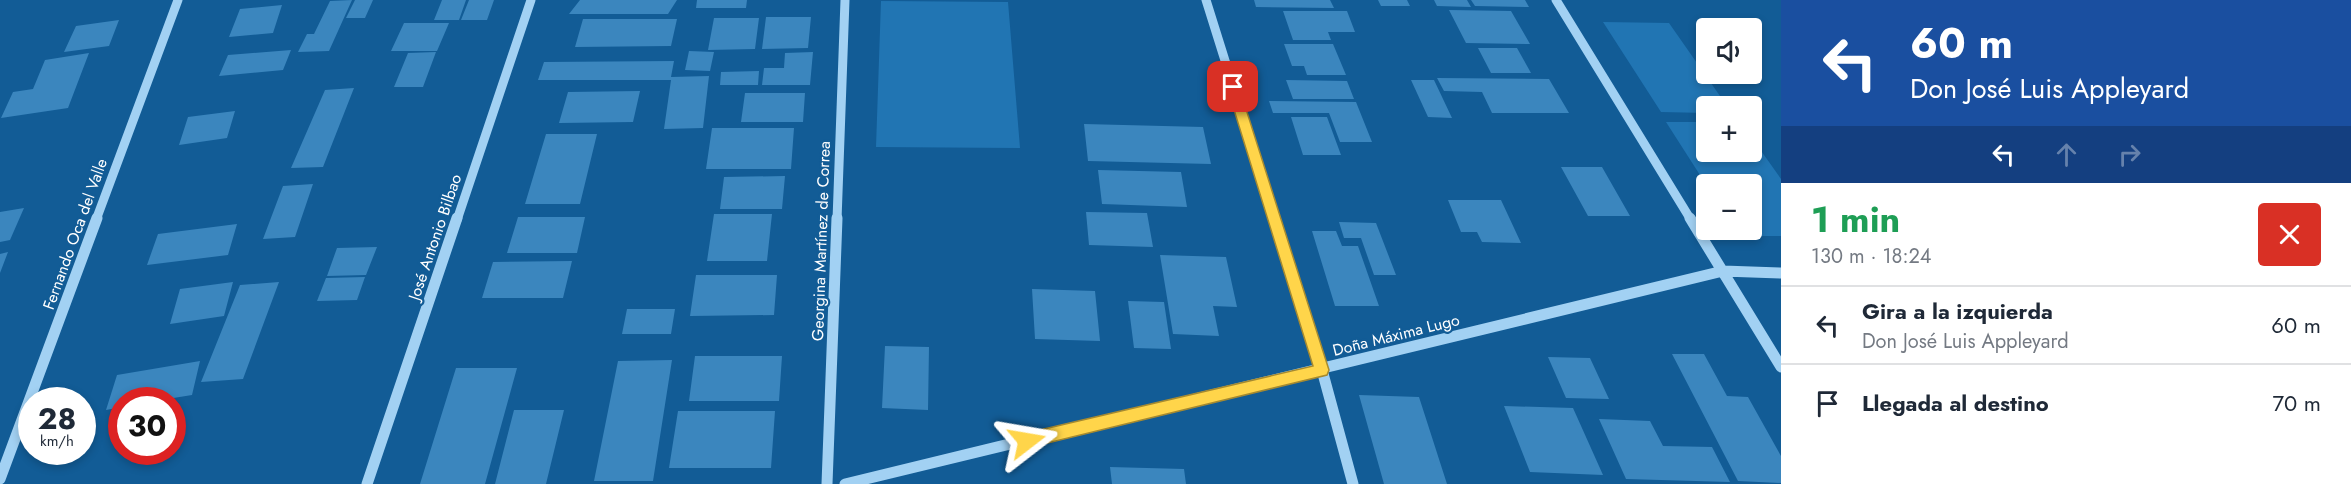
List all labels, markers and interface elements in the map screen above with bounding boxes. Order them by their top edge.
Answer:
text: 60 m [1910,13,2013,74]
map controls [1696,18,1762,240]
button: sound [1696,18,1762,84]
icon: left [1811,24,1889,102]
pin [1207,61,1258,112]
text: Don José Luis Appleyard [1910,69,2189,108]
icon: arrive [1216,70,1249,103]
button: + [1696,96,1762,162]
icon: left [1987,138,2020,171]
icon: ahead [2050,138,2083,171]
icon: right [2113,138,2146,171]
street label: Georgina Martínez de Correa [806,141,836,341]
street label: Fernando Oca del Valle [37,155,113,313]
street label: José Antonio Bilbao [402,171,467,305]
button: − [1696,174,1762,240]
text: 1 min [1811,193,1900,245]
button: close [2258,203,2321,266]
text: 130 m · 18:24 [1811,242,1931,271]
text: Gira a la izquierda [1862,295,2053,327]
street label: Doña Máxima Lugo [1330,308,1462,362]
icon: left [1811,309,1844,342]
text: 60 m [2271,309,2321,341]
text: Don José Luis Appleyard [1862,327,2069,356]
speed limit sign: 30 [108,387,186,465]
icon: arrive [1811,387,1844,420]
text: Llegada al destino [1862,387,2049,419]
text: 70 m [2272,387,2321,419]
text: 28 [38,397,76,440]
position arrow [995,409,1059,473]
text: km/h [40,430,74,452]

